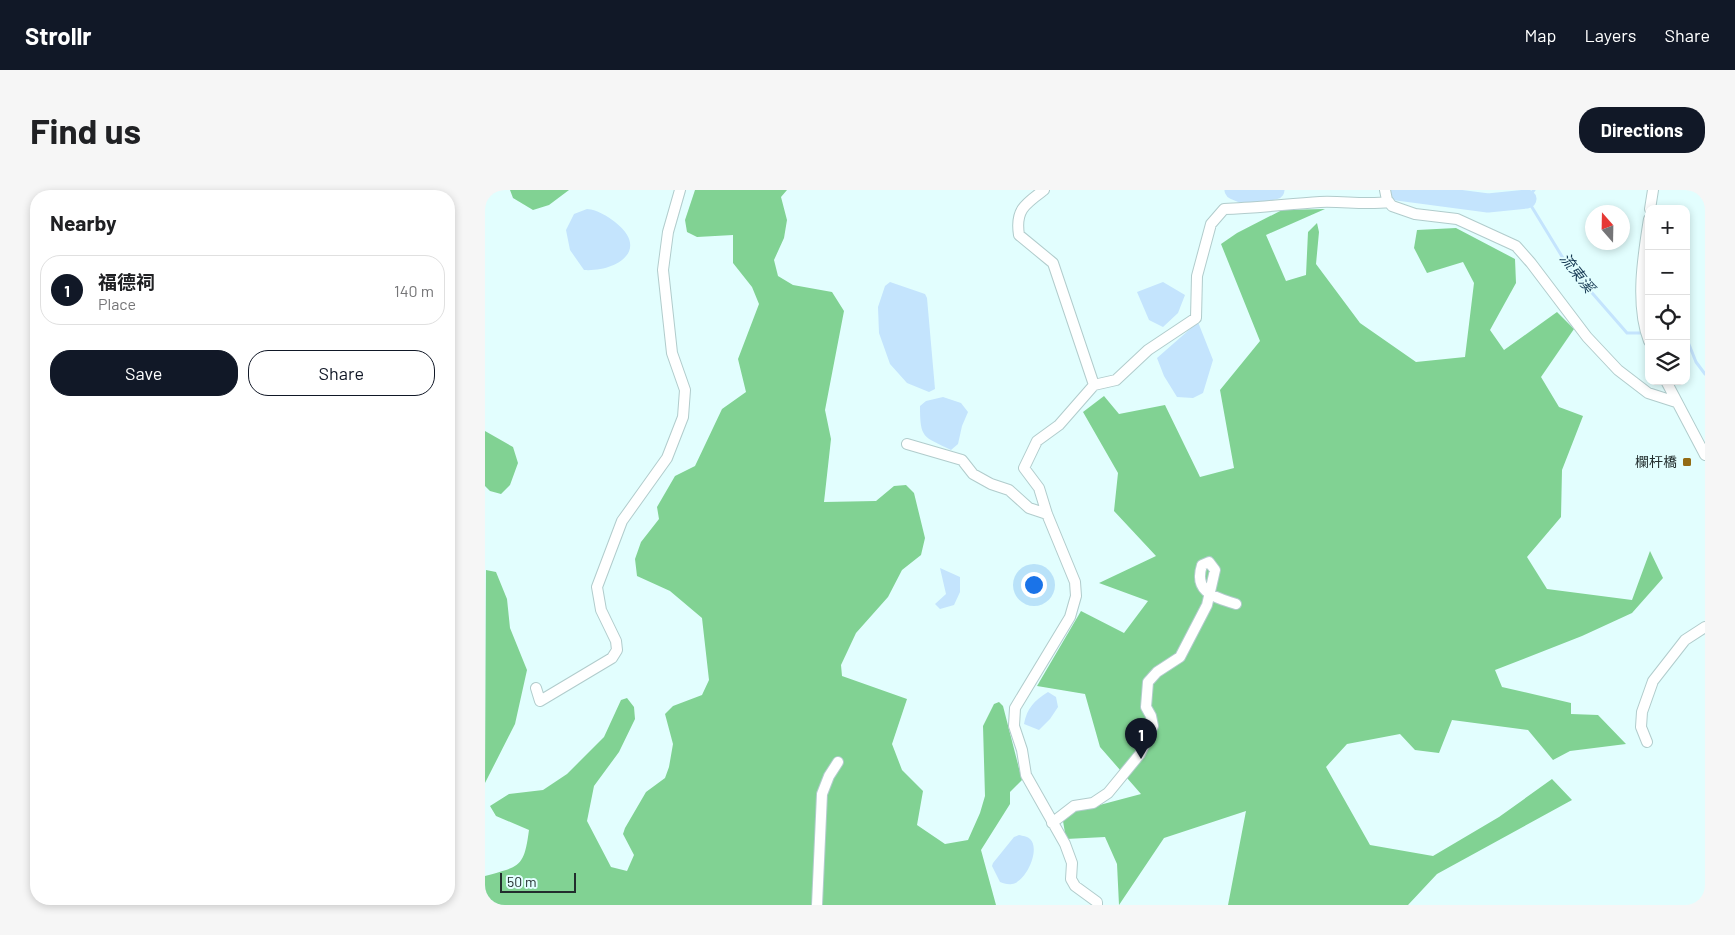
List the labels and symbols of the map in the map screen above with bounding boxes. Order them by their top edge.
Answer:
north arrow [1585,205,1630,250]
water label: 流東溪 [1557,249,1600,297]
place label: 欄杆橋 [1635,453,1677,470]
marker: 欄杆橋 [1681,456,1693,468]
your location [1021,572,1047,598]
pin: 1 [1125,718,1157,759]
scale bar [500,870,576,893]

